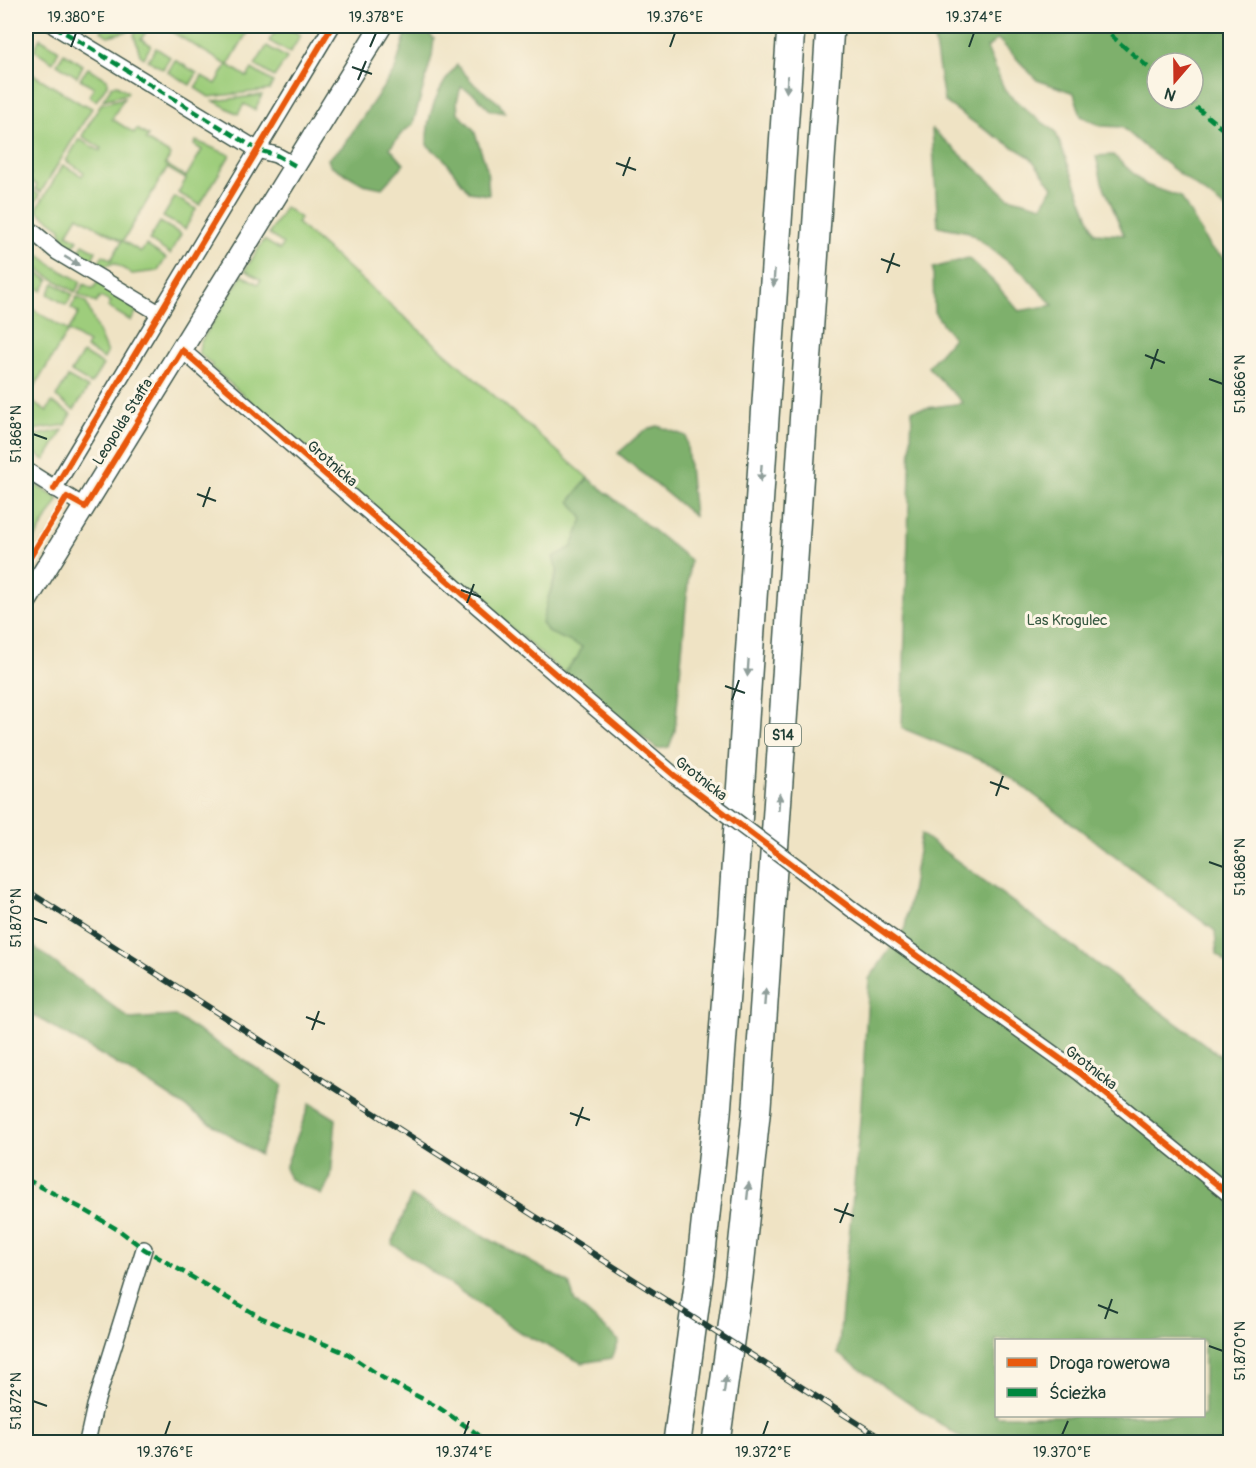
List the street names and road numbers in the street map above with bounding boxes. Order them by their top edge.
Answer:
street label: Leopolda Staffa [89,375,157,469]
street label: Grotnicka [303,437,361,491]
road number: S14 [765,724,801,746]
street label: Grotnicka [671,753,731,805]
street label: Grotnicka [1061,1042,1121,1094]

